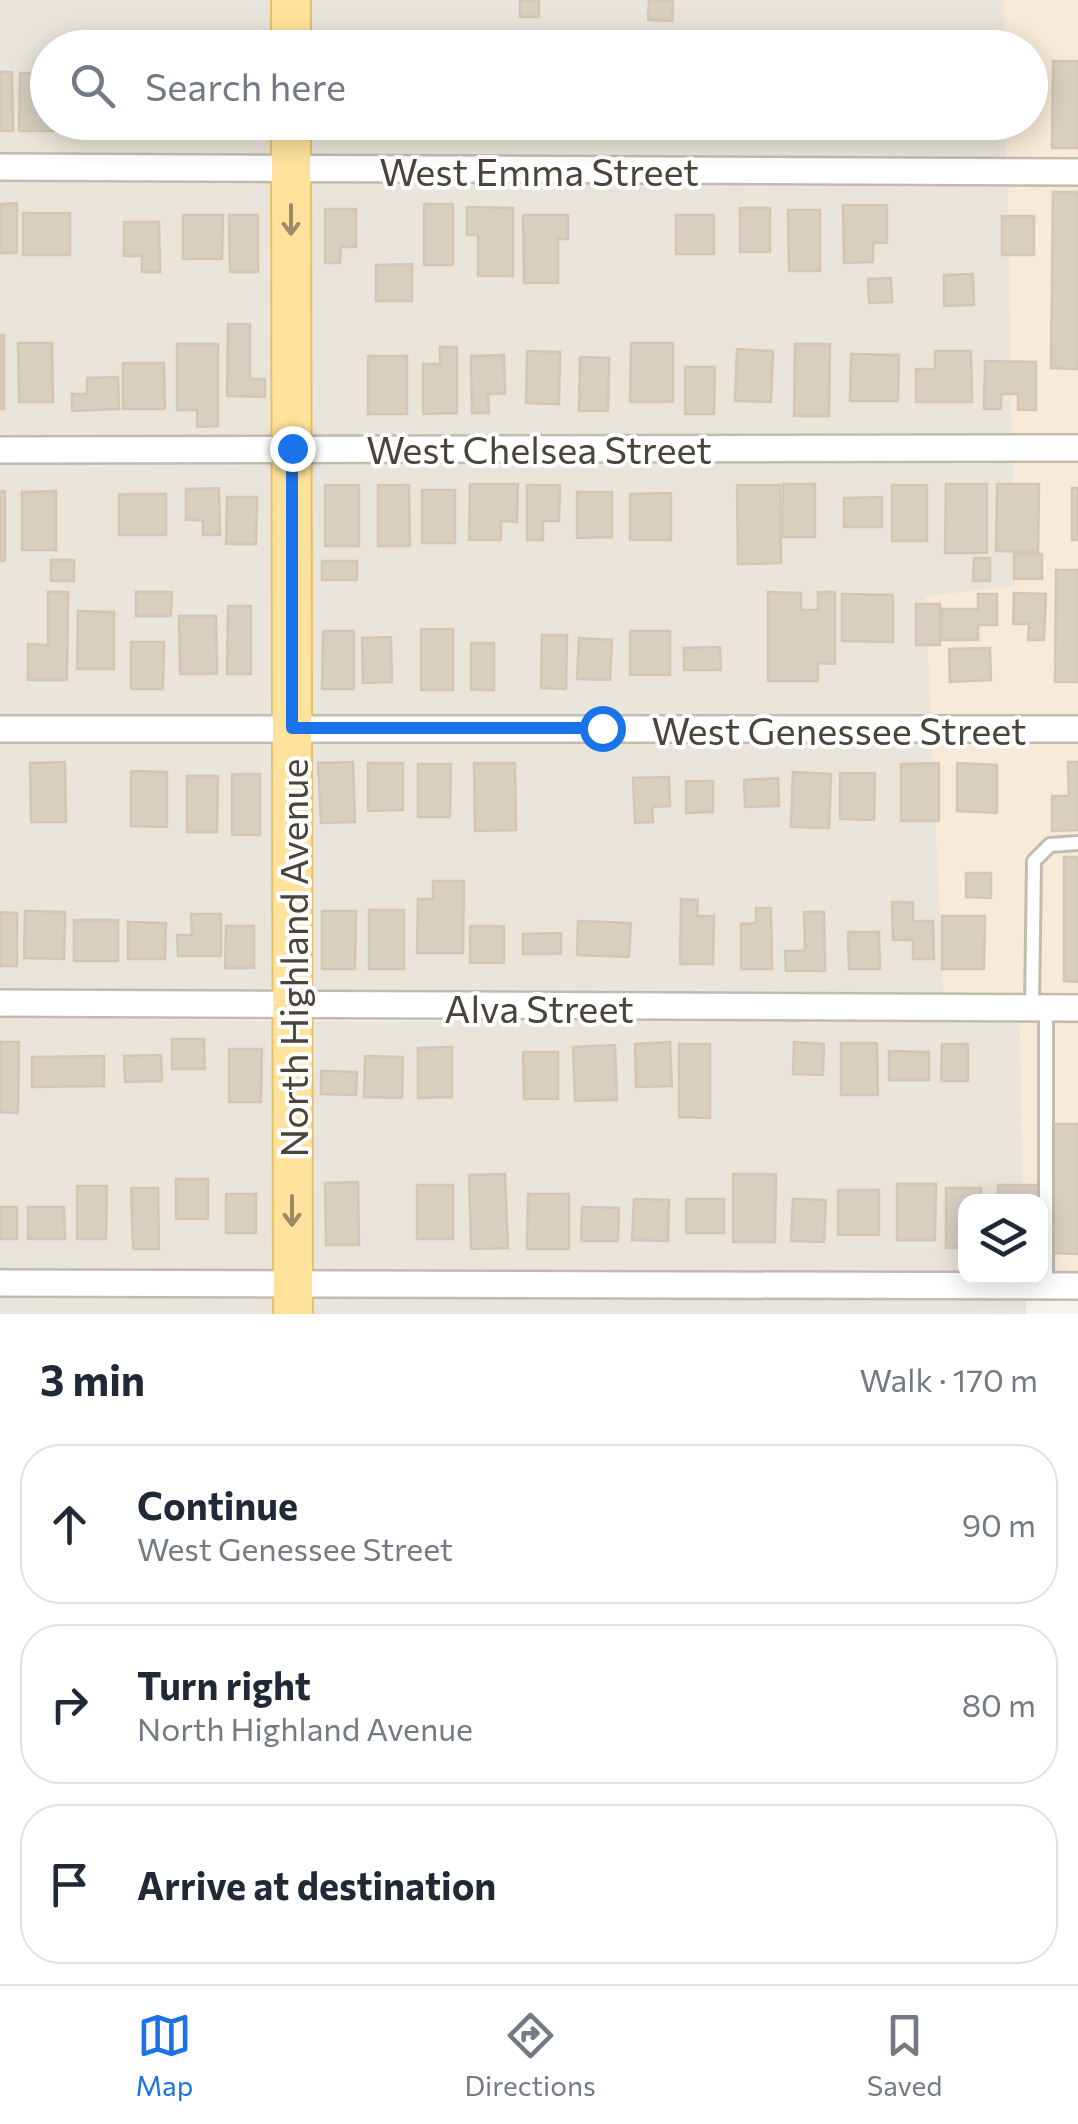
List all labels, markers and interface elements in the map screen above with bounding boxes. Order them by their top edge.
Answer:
search box [30,30,1048,140]
icon: search [65,58,120,113]
text: Search here [145,62,346,109]
street label: West Emma Street [379,147,699,194]
one-way arrow [282,202,300,235]
street label: West Chelsea Street [366,425,712,472]
route end [270,426,316,472]
route start [580,706,626,752]
street label: West Genessee Street [651,706,1027,753]
street label: North Highland Avenue [269,759,316,1157]
street label: Alva Street [444,984,634,1031]
one-way arrow [283,1194,302,1226]
map controls [958,1194,1048,1284]
button: layers [958,1194,1048,1284]
text: 3 min [40,1353,145,1405]
text: Walk · 170 m [860,1359,1038,1399]
text: Continue [137,1481,298,1528]
icon: ahead [42,1497,97,1552]
text: 90 m [962,1504,1036,1544]
text: West Genessee Street [137,1528,453,1568]
text: Turn right [137,1661,311,1708]
icon: right [42,1677,97,1732]
text: 80 m [962,1684,1036,1724]
text: North Highland Avenue [137,1708,473,1748]
icon: arrive [42,1857,97,1912]
text: Arrive at destination [137,1861,496,1908]
tab: Map [136,2008,193,2102]
tab: Directions [464,2008,596,2102]
tab: Saved [867,2008,942,2102]

